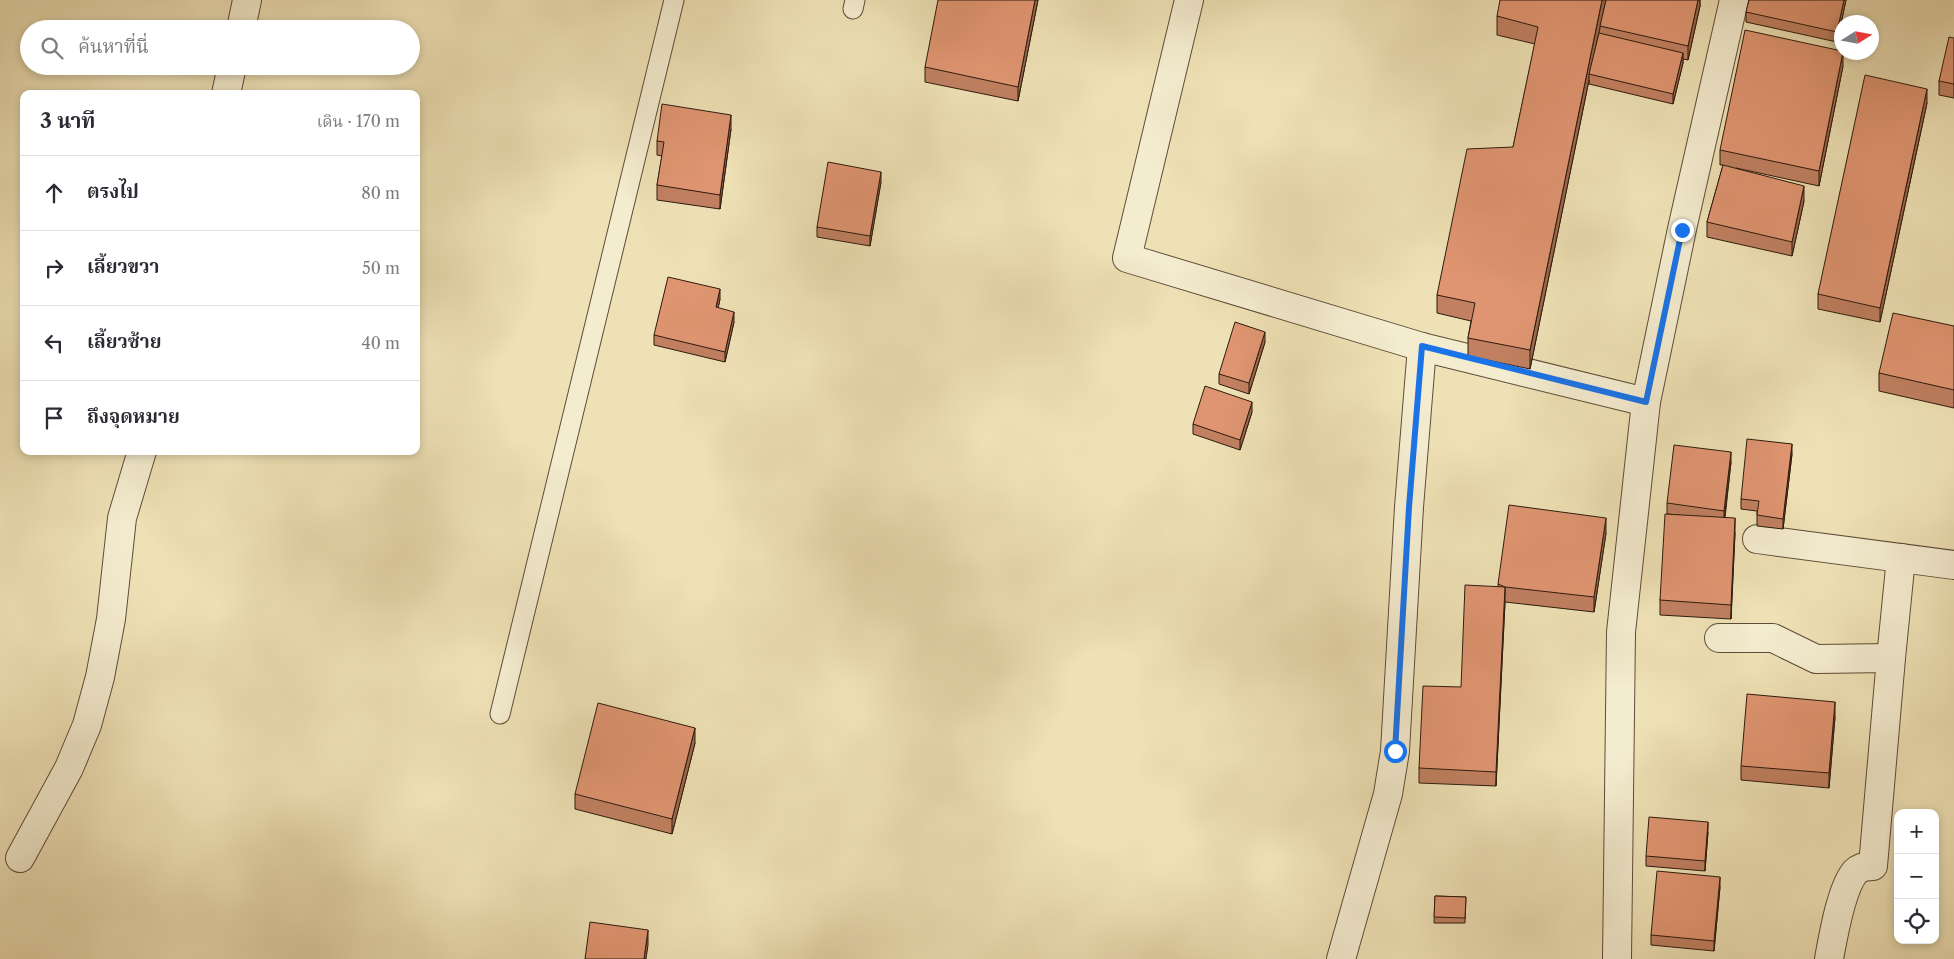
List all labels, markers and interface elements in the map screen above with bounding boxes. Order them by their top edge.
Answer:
north arrow [1834,15,1879,60]
search box [20,20,420,75]
icon: search [38,34,66,62]
text: ค้นหาที่นี่ [78,35,149,58]
text: 3 นาที [40,108,96,133]
text: เดิน · 170 m [317,111,400,131]
icon: ahead [40,179,68,207]
text: ตรงไป [87,180,139,203]
text: 80 m [361,183,400,203]
route end [1671,219,1694,242]
icon: right [40,254,68,282]
text: เลี้ยวขวา [87,255,159,278]
text: 50 m [362,258,400,278]
icon: left [40,329,68,357]
text: เลี้ยวซ้าย [87,330,161,353]
text: 40 m [361,333,400,353]
icon: arrive [40,404,68,432]
text: ถึงจุดหมาย [87,405,180,428]
route start [1384,740,1407,763]
map controls [1894,809,1939,944]
button: + [1894,809,1939,854]
button: − [1894,854,1939,899]
button: locate [1894,899,1939,944]

